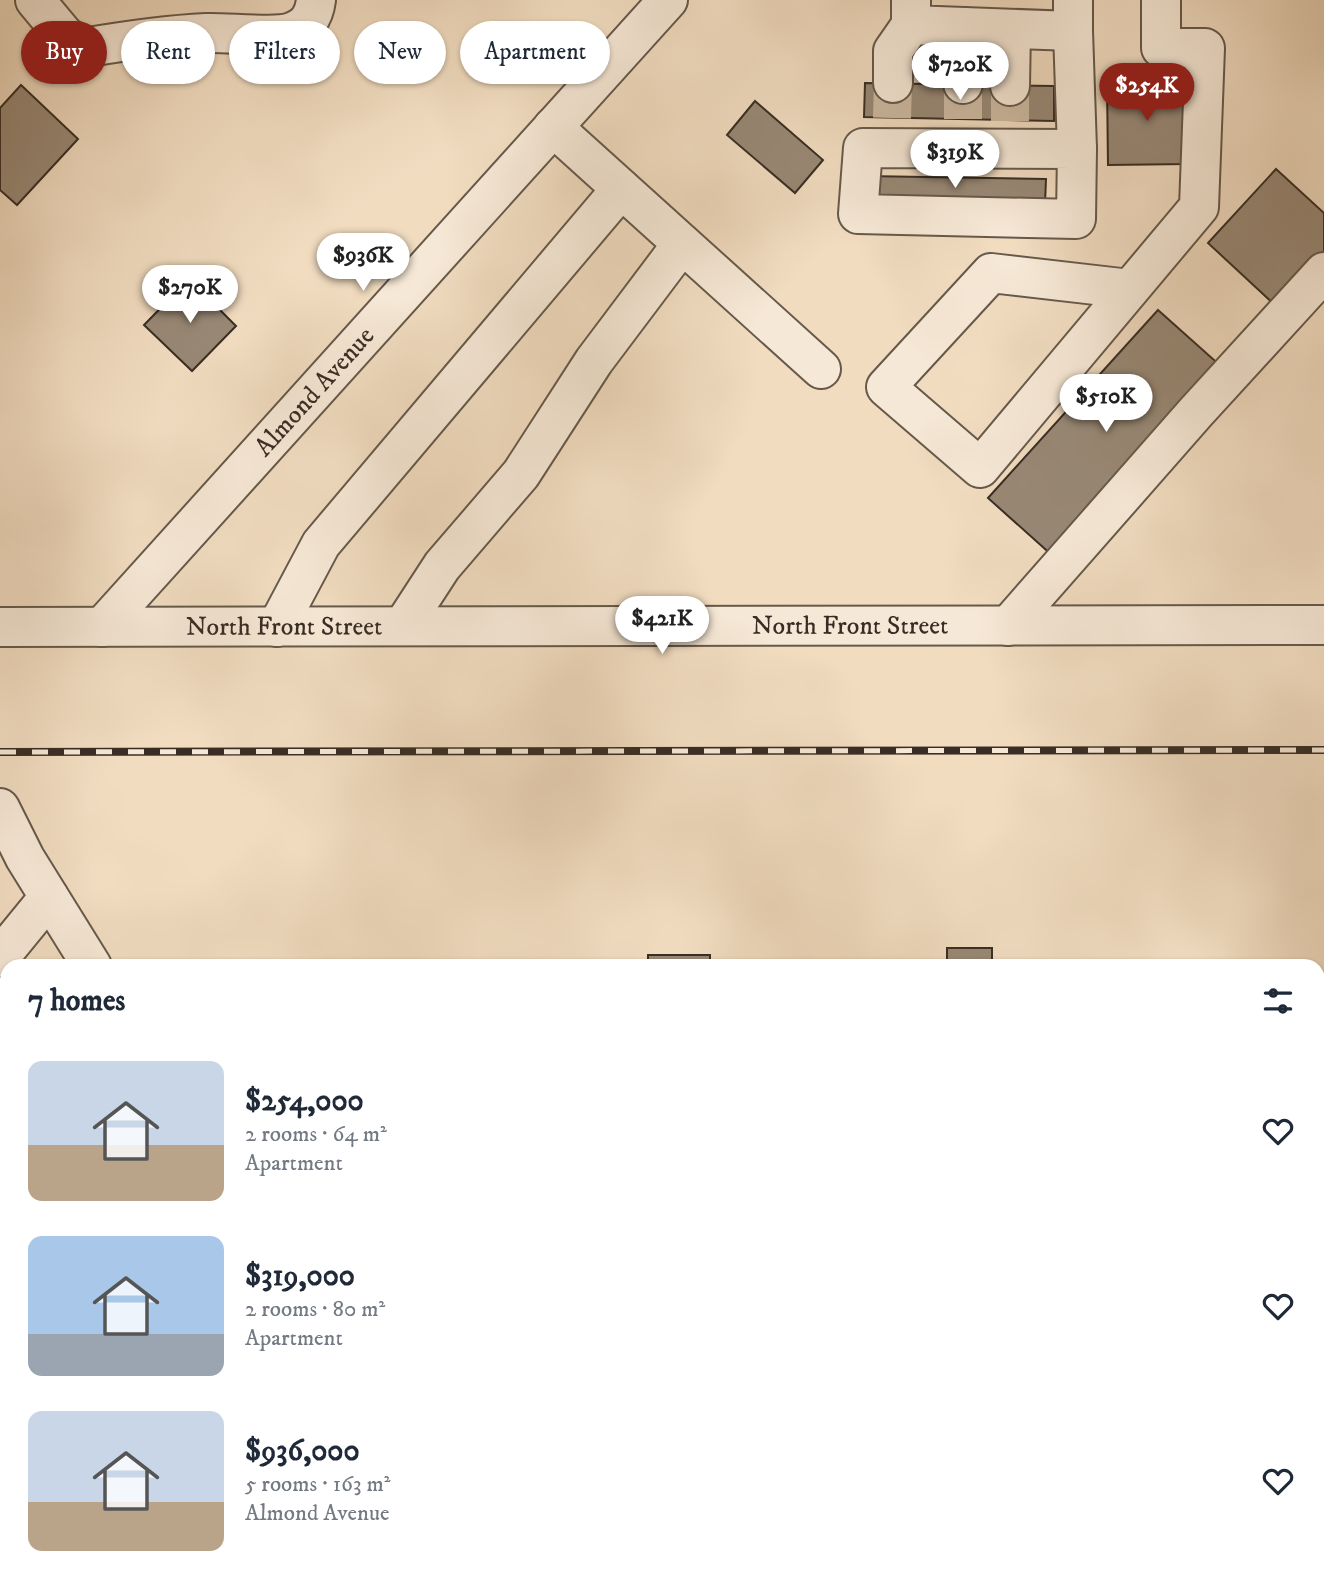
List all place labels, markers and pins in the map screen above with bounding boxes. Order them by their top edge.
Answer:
pin: $720K [911,42,1009,102]
pin: $254K [1098,64,1196,123]
pin: $319K [906,130,1004,190]
pin: $936K [314,233,412,293]
pin: $270K [141,266,239,325]
pin: $510K [1057,374,1155,434]
pin: $421K [613,596,711,656]

